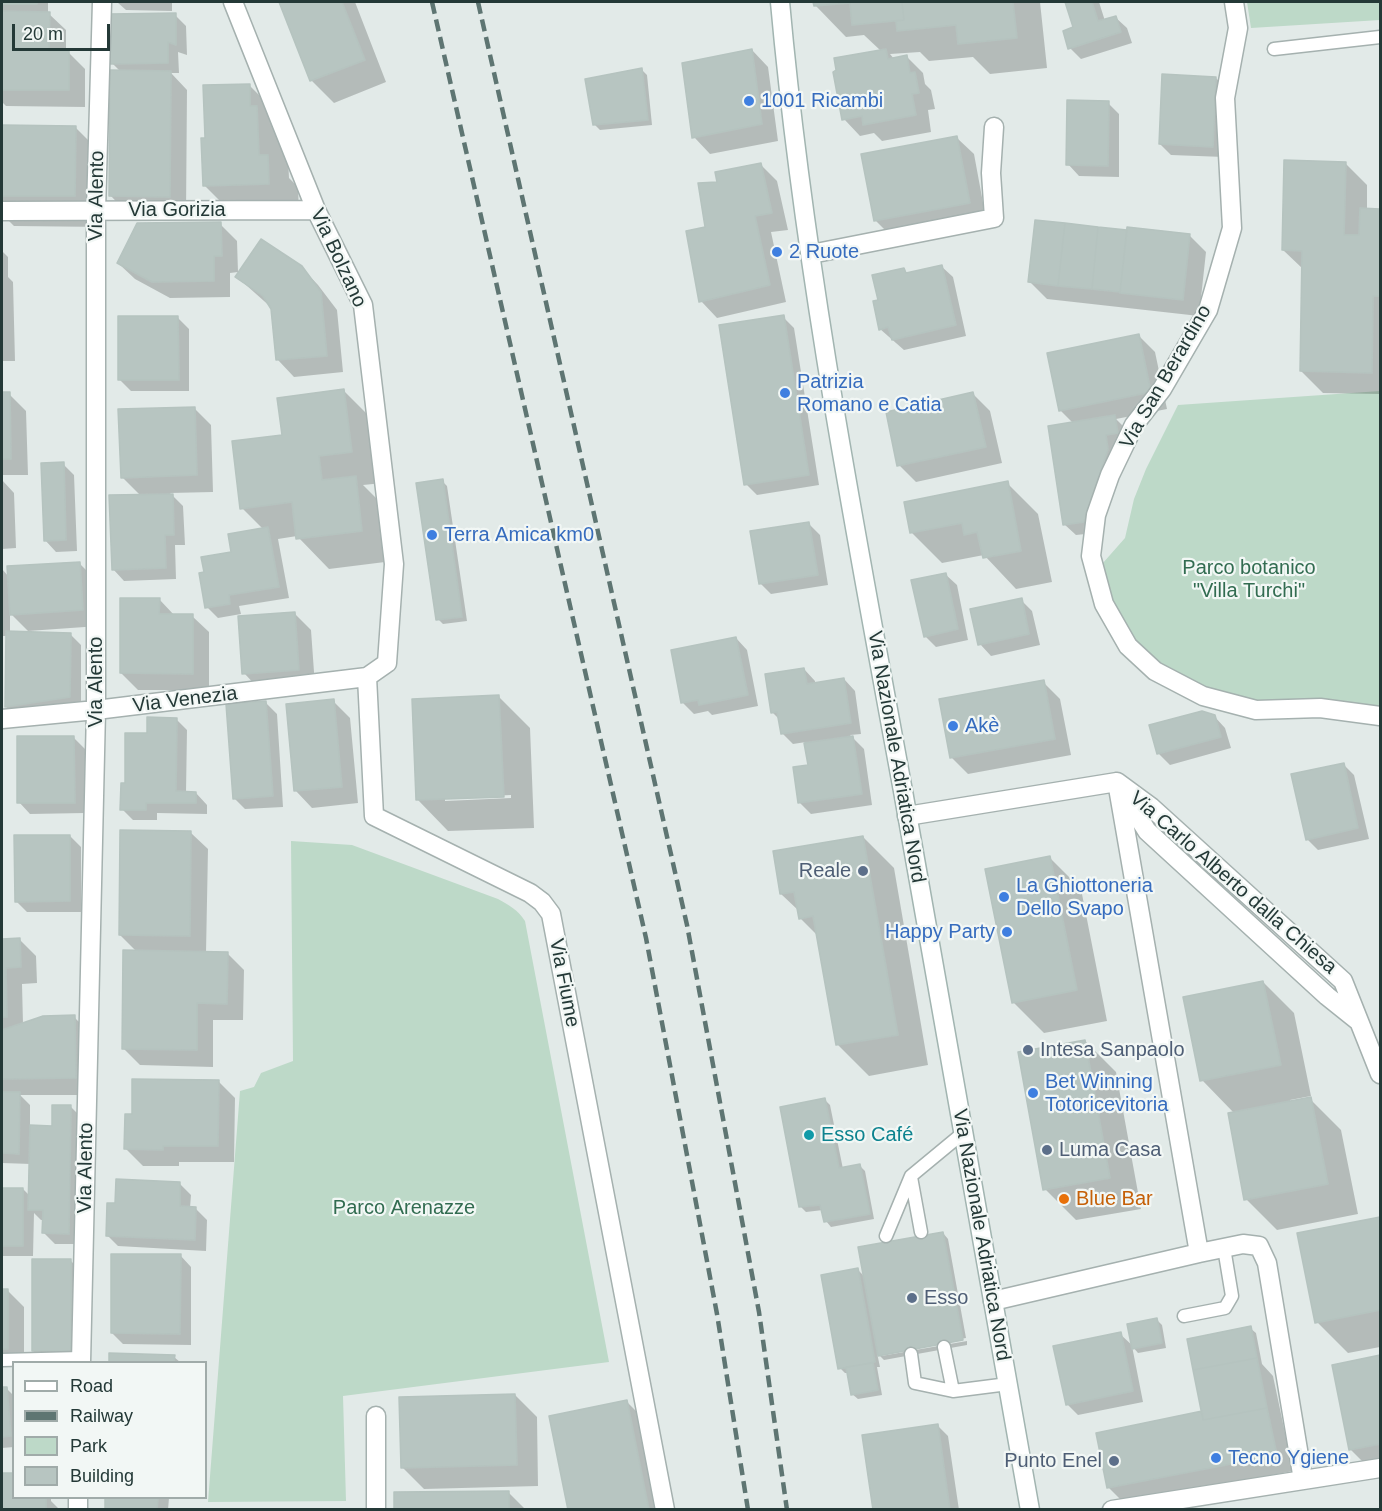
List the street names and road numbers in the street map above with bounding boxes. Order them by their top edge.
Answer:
street label: Via Alento [84,150,110,242]
street label: Via Gorizia [128,198,226,222]
street label: Via Bolzano [305,205,371,311]
street label: Via San Berardino [1115,301,1217,453]
street label: Via Nazionale Adriatica Nord [862,629,930,885]
street label: Via Alento [84,637,108,727]
street label: Via Venezia [131,682,239,718]
street label: Via Carlo Alberto dalla Chiesa [1125,787,1341,979]
street label: Via Fiume [544,937,584,1029]
street label: Via Nazionale Adriatica Nord [947,1107,1015,1363]
street label: Via Alento [73,1122,99,1214]

